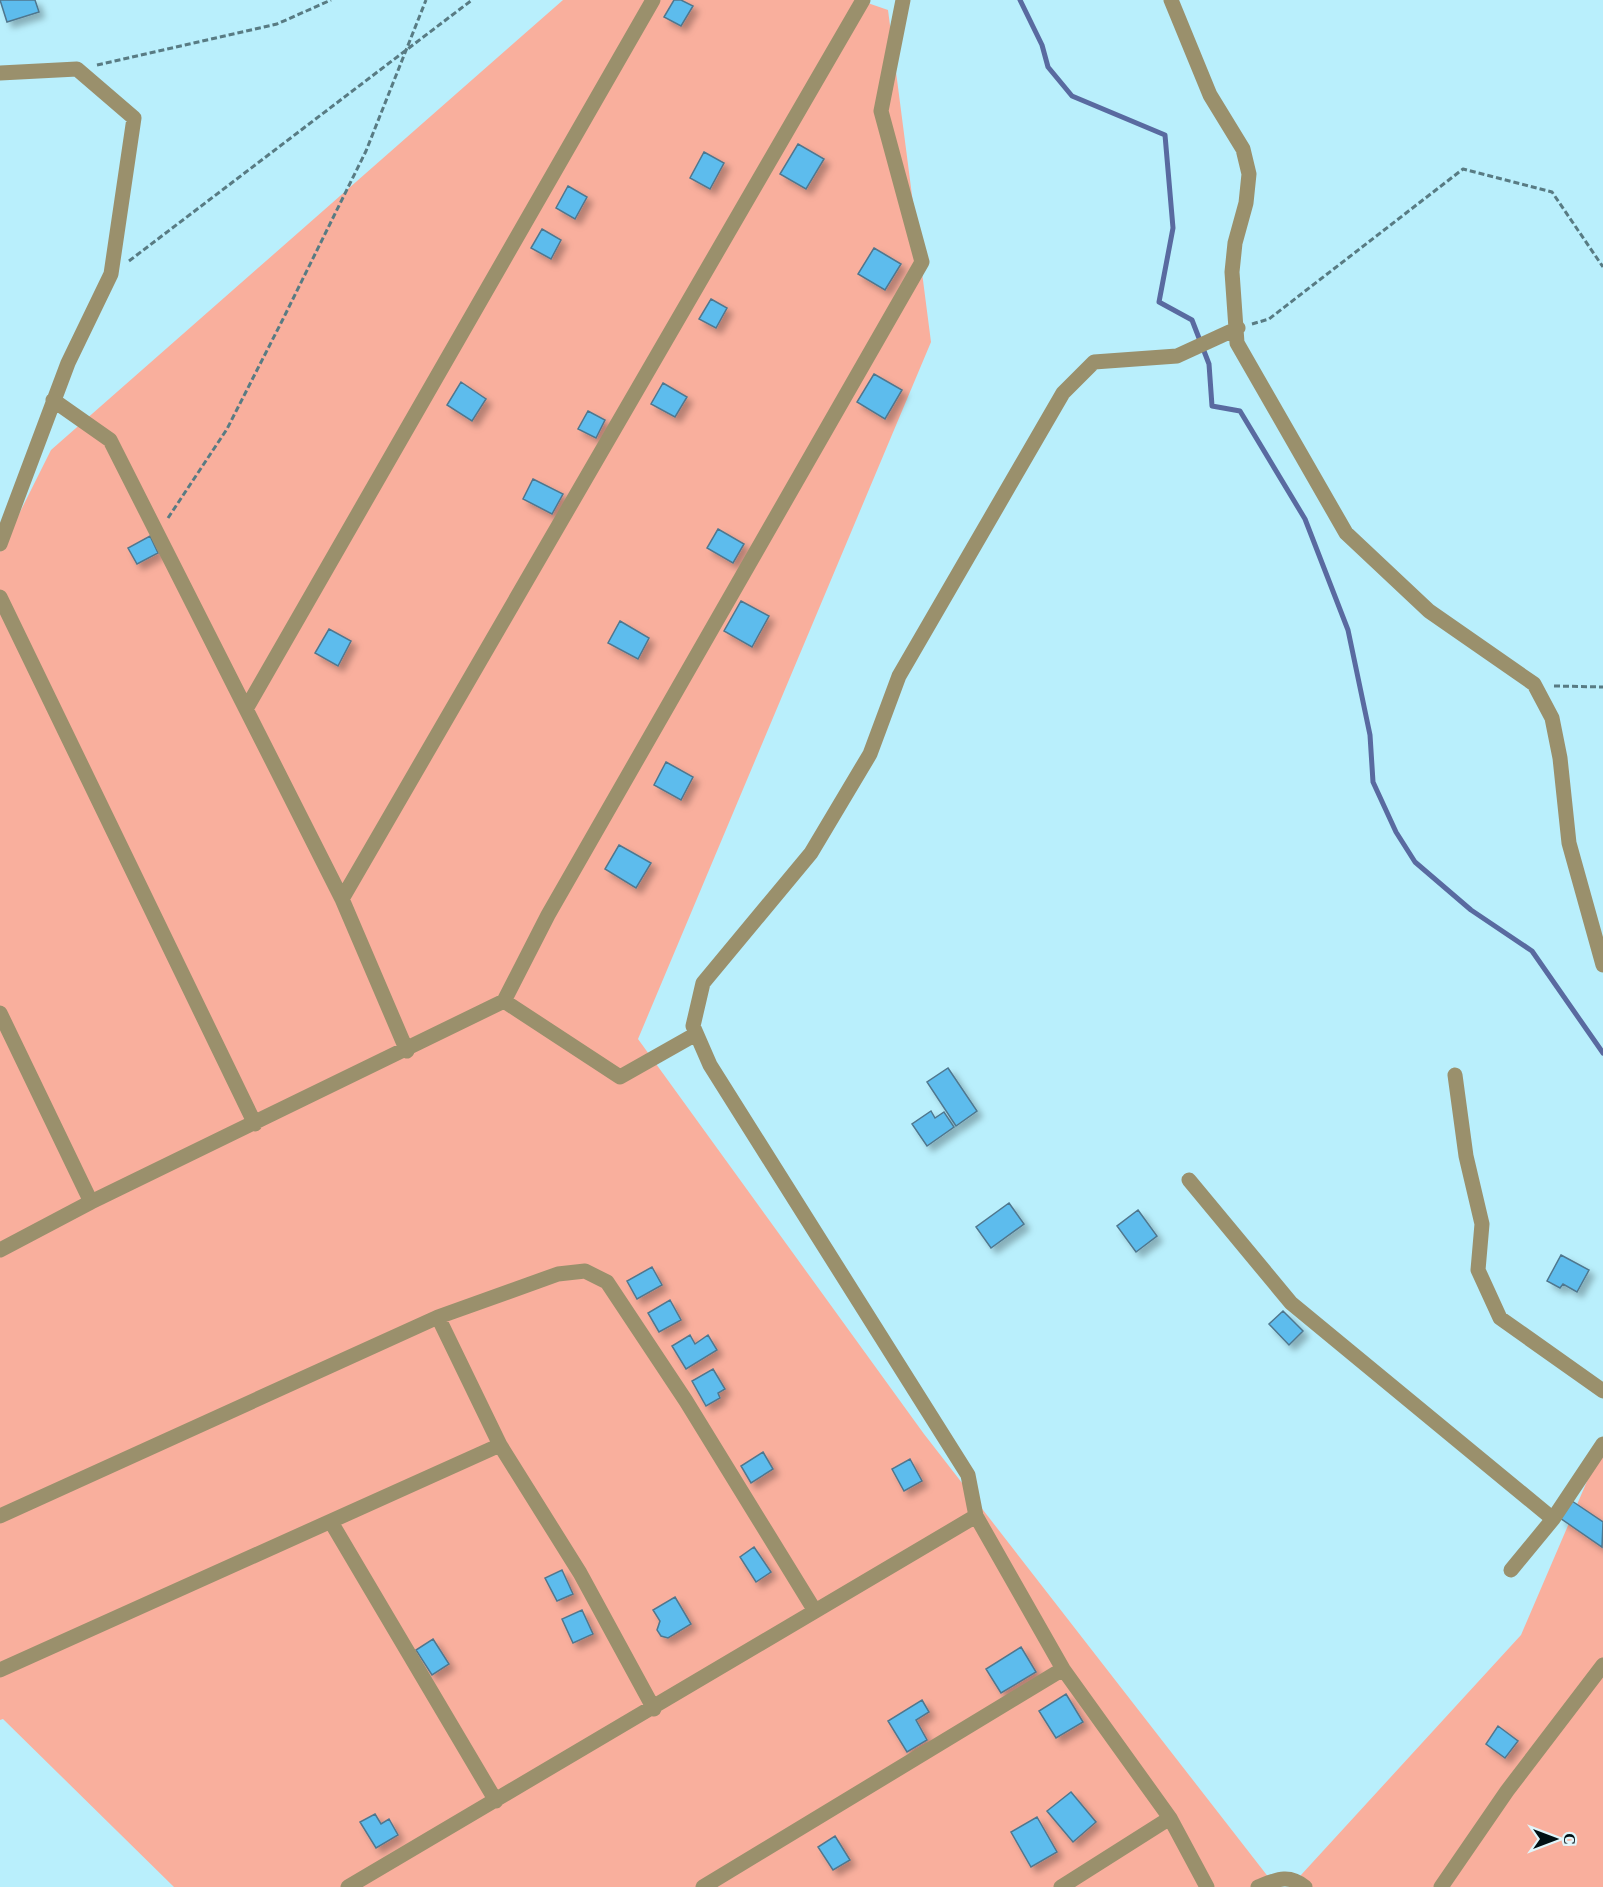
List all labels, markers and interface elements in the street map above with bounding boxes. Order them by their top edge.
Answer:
north arrow [1525,1809,1585,1869]
text: С [1561,1833,1578,1845]

